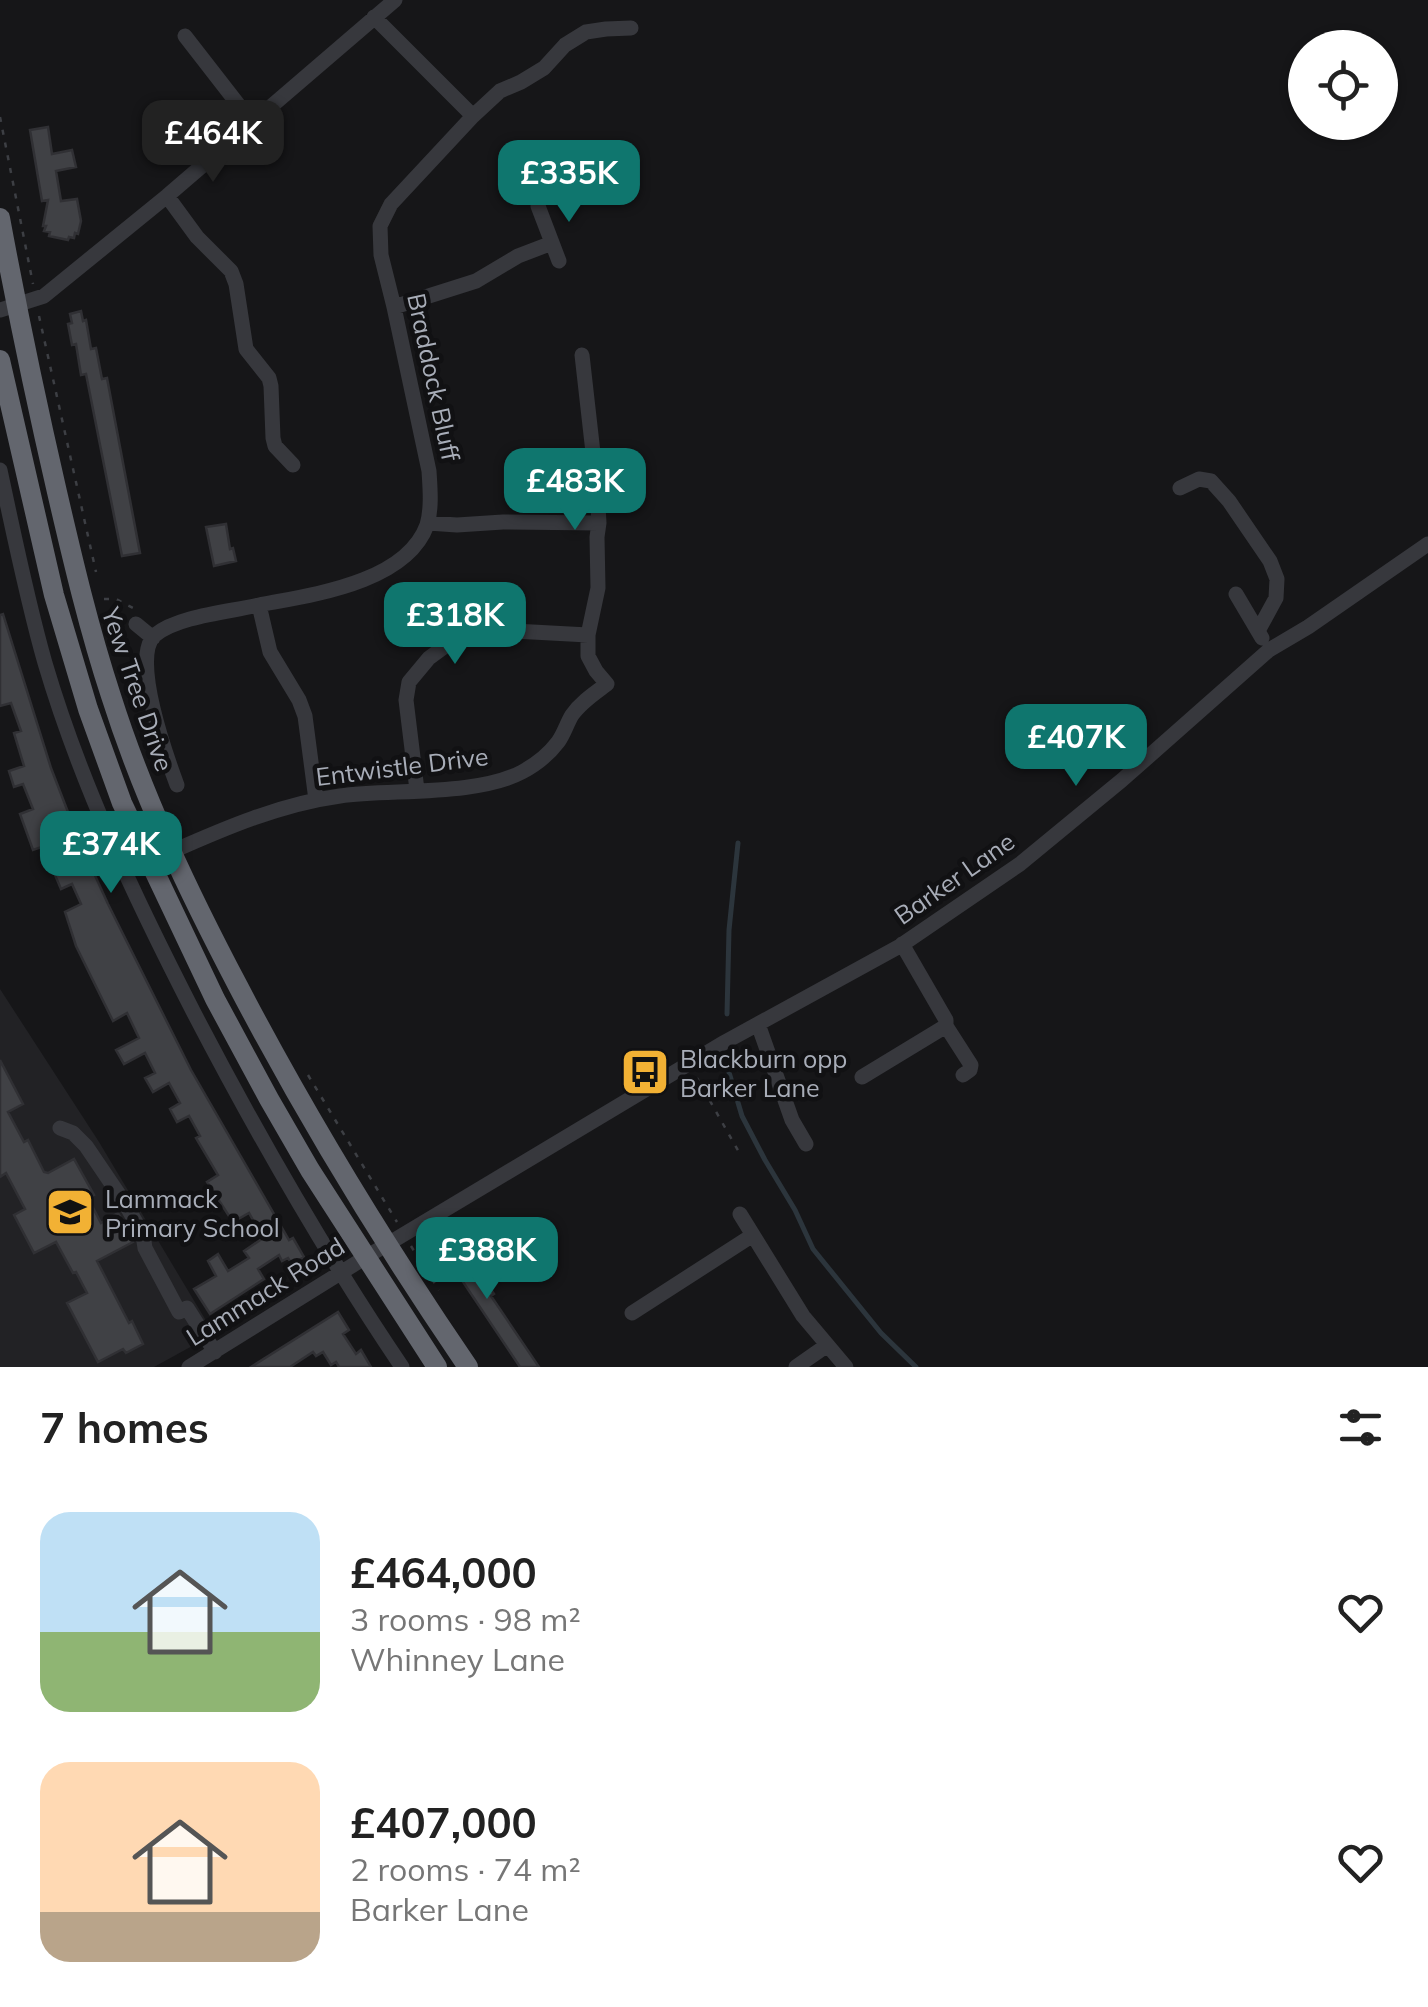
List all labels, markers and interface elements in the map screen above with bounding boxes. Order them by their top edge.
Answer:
map controls [1288,30,1398,140]
button: locate [1288,30,1398,140]
pin: £464K [143,100,283,185]
text: £464K [164,112,262,152]
pin: £335K [499,140,639,225]
text: £335K [520,152,618,192]
street label: Braddock Bluff [401,290,467,464]
pin: £483K [505,448,645,533]
text: £483K [526,460,624,500]
pin: £318K [385,582,525,667]
text: £318K [406,594,504,634]
street label: Yew Tree Drive [95,602,181,775]
pin: £407K [1006,704,1146,789]
text: £407K [1027,716,1125,756]
street label: Entwistle Drive [314,740,490,792]
pin: £374K [41,811,181,896]
text: £374K [62,823,160,863]
street label: Barker Lane [888,825,1020,931]
place label: Blackburn opp Barker Lane [680,1043,847,1103]
bus stop icon: Blackburn opp Barker Lane [619,1046,671,1098]
place label: Lammack Primary School [105,1183,280,1243]
school or university icon: Lammack Primary School [44,1186,96,1238]
pin: £388K [417,1217,557,1302]
text: £388K [438,1229,536,1269]
street label: Lammack Road [180,1230,350,1352]
icon: filters [1333,1400,1388,1455]
text: 7 homes [40,1401,209,1454]
text: £464,000 [350,1546,537,1599]
icon: home [120,1552,240,1672]
icon: heart [1333,1585,1388,1640]
text: 3 rooms · 98 m² [350,1599,581,1639]
text: Whinney Lane [350,1639,565,1679]
text: £407,000 [350,1796,537,1849]
icon: home [120,1802,240,1922]
icon: heart [1333,1835,1388,1890]
text: 2 rooms · 74 m² [350,1849,581,1889]
text: Barker Lane [350,1889,529,1929]

